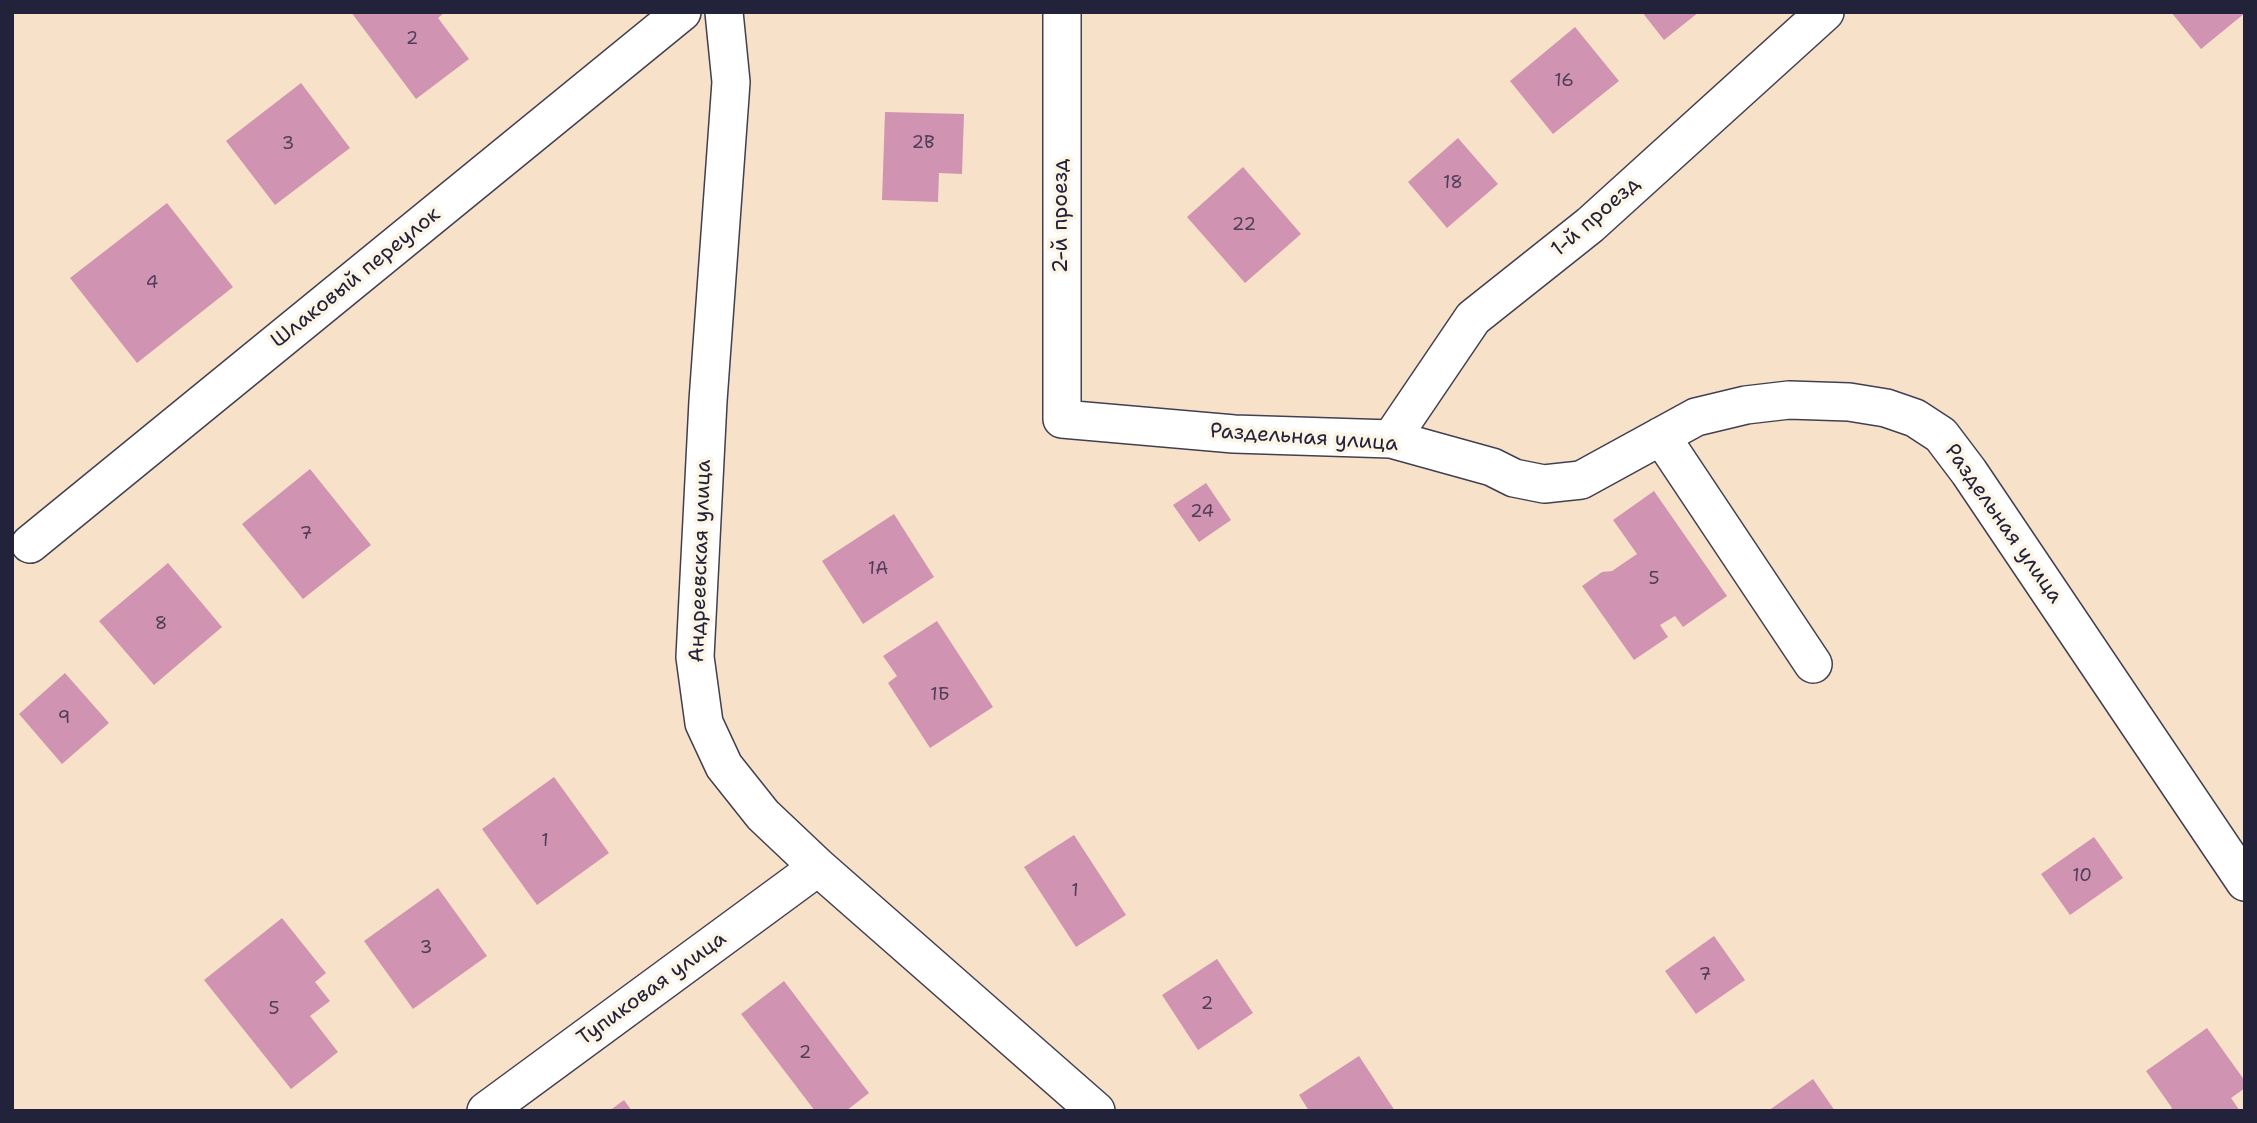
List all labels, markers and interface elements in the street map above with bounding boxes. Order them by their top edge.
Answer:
house number: 2 [406,28,418,50]
house number: 16 [1554,70,1574,92]
house number: 2В [911,132,935,154]
house number: 3 [282,133,294,155]
street label: 2-й проезд [1049,159,1075,273]
house number: 18 [1443,172,1463,194]
street label: 1-й проезд [1546,172,1646,262]
street label: Шлаковый переулок [266,202,446,354]
house number: 22 [1232,214,1256,236]
house number: 4 [146,272,158,294]
street label: Раздельная улица [1209,419,1399,457]
street label: Раздельная улица [1939,439,2067,609]
street label: Андреевская улица [685,459,717,663]
house number: 24 [1190,501,1214,523]
house number: 7 [300,523,312,545]
house number: 1А [868,558,888,580]
house number: 5 [1648,568,1660,590]
house number: 8 [155,613,167,635]
house number: 1Б [930,684,950,706]
house number: 9 [58,707,70,729]
house number: 1 [541,830,549,852]
house number: 10 [2072,865,2092,887]
house number: 1 [1071,880,1079,902]
street label: Тупиковая улица [573,926,731,1052]
house number: 3 [420,937,432,959]
house number: 7 [1699,964,1711,986]
house number: 2 [1201,993,1213,1015]
house number: 5 [268,998,280,1020]
house number: 2 [799,1042,811,1064]

